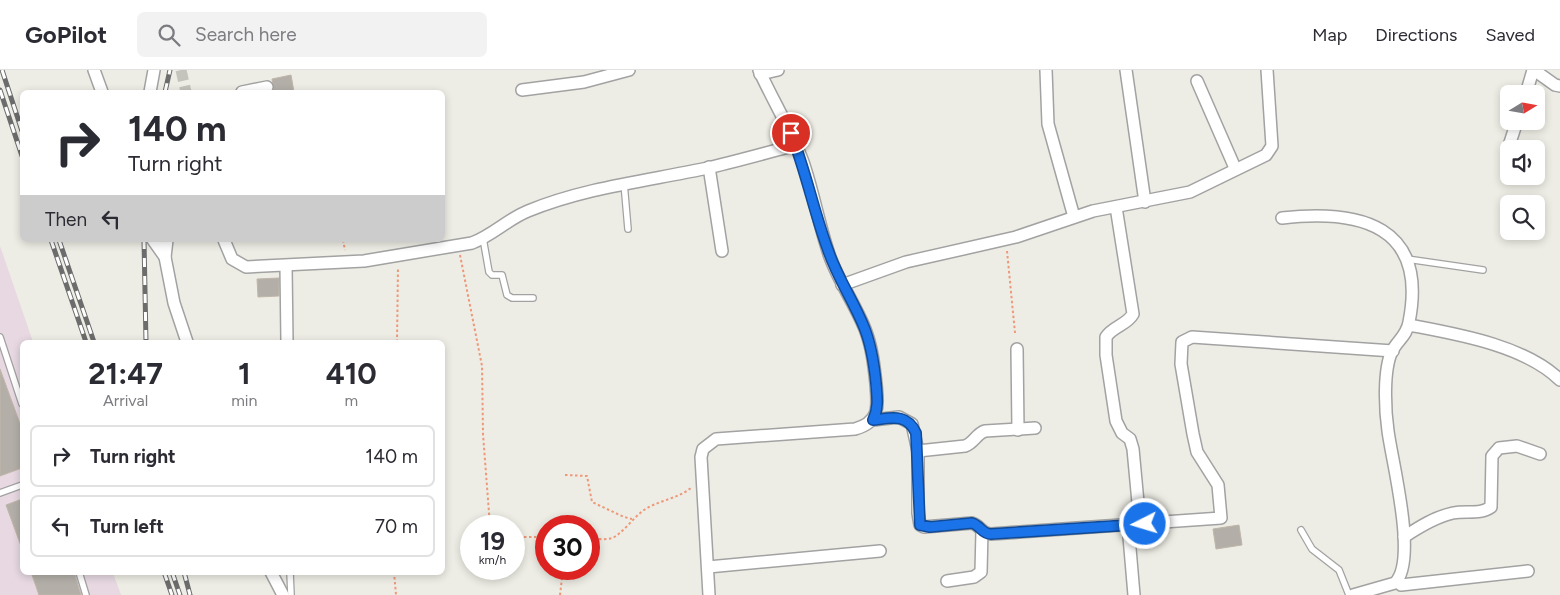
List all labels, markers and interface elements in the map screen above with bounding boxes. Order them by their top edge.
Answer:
search box [137,12,487,57]
text: GoPilot [25,20,107,49]
icon: search [155,21,183,49]
text: Search here [195,23,297,46]
text: Map [1312,24,1347,46]
text: Directions [1375,24,1457,46]
text: Saved [1485,24,1535,46]
north arrow [1500,85,1545,130]
map controls [1500,85,1545,240]
text: 140 m [128,108,226,150]
icon: right [45,110,110,175]
pin [770,112,812,154]
icon: arrive [777,119,805,147]
button: sound [1500,140,1545,185]
text: Turn right [128,150,223,177]
button: search [1500,195,1545,240]
icon: left [97,205,125,233]
text: Then [45,208,87,231]
text: 21:47 [88,355,163,392]
text: 1 [238,355,251,392]
text: 410 [326,355,377,392]
text: Arrival [103,391,148,410]
text: min [231,391,257,410]
text: m [344,391,358,410]
icon: right [47,442,75,470]
text: Turn right [90,445,176,468]
text: 140 m [365,445,418,468]
position arrow [1118,497,1170,549]
icon: left [47,512,75,540]
text: Turn left [90,515,164,538]
text: 70 m [375,515,418,538]
speed limit sign: 30 [535,515,600,580]
text: 19 [480,526,505,556]
text: km/h [479,553,506,567]

